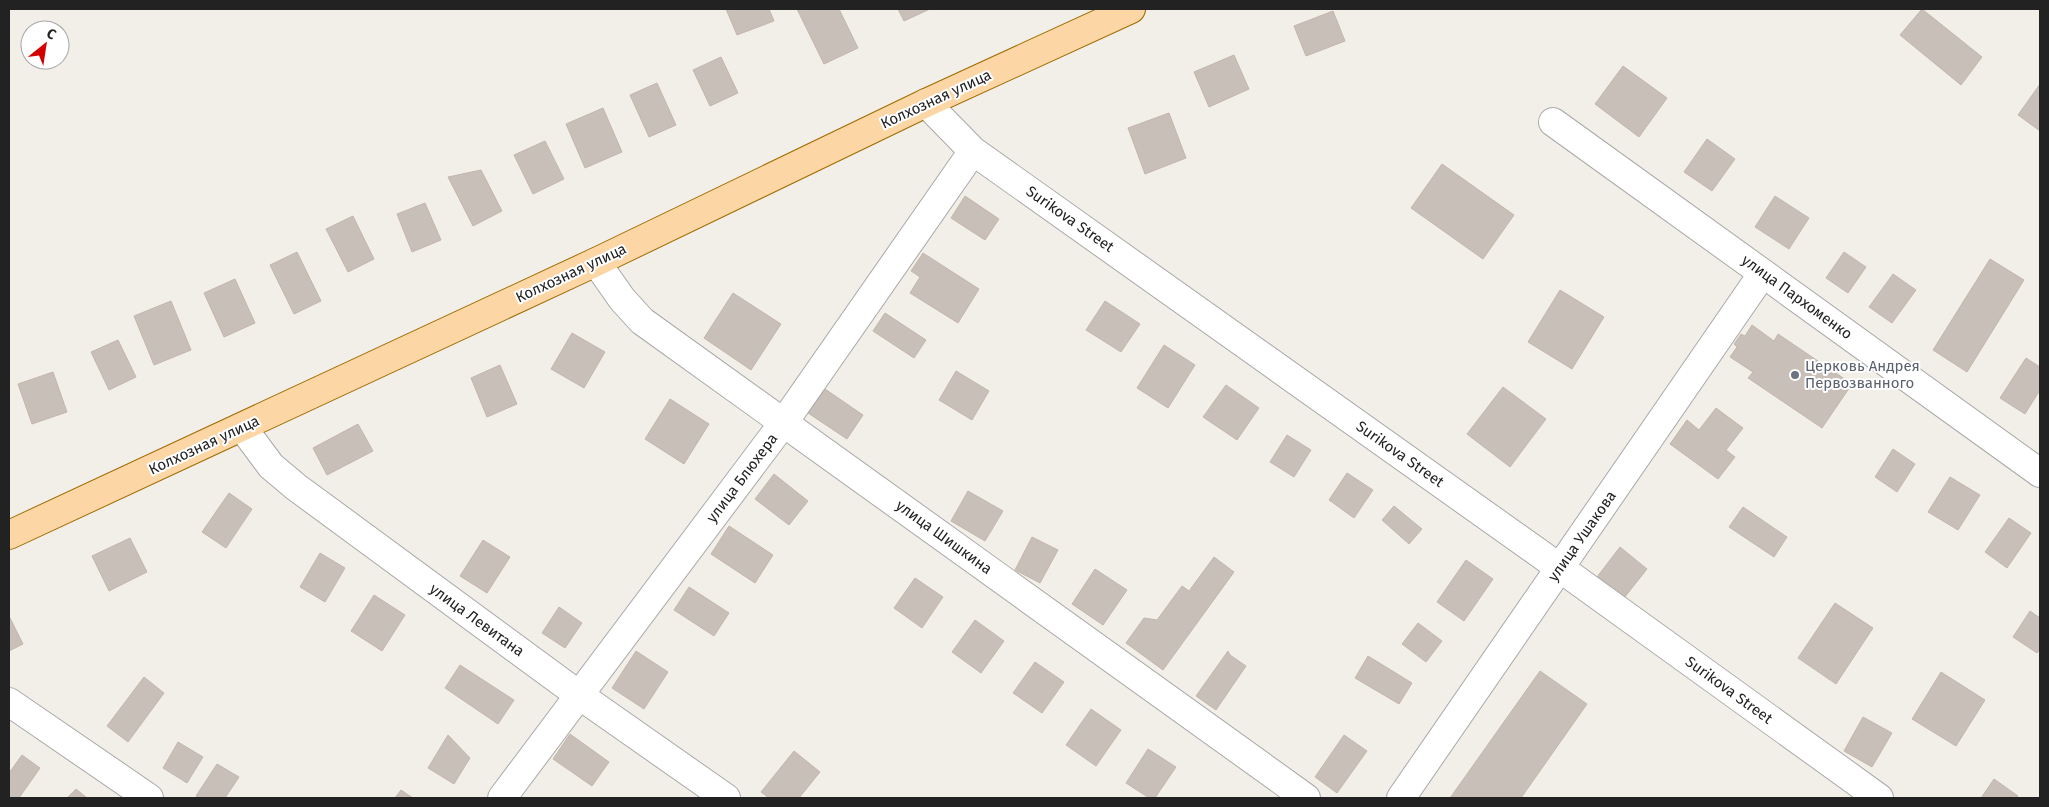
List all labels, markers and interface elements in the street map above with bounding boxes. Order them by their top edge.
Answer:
north arrow [20,20,70,70]
text: С [44,25,59,44]
street label: Колхозная улица [878,65,994,133]
street label: Surikova Street [1023,182,1118,256]
street label: Колхозная улица [513,239,629,307]
street label: улица Пархоменко [1738,251,1856,343]
place label: Церковь Андрея Первозванного [1805,357,1920,392]
marker: Церковь Андрея Первозванного [1789,369,1801,381]
street label: Колхозная улица [146,411,262,479]
street label: Surikova Street [1353,417,1448,491]
street label: улица Блюхера [703,430,781,526]
street label: улица Ушакова [1544,487,1620,585]
street label: улица Шишкина [892,496,996,578]
street label: улица Левитана [426,580,528,660]
street label: Surikova Street [1682,652,1776,728]

